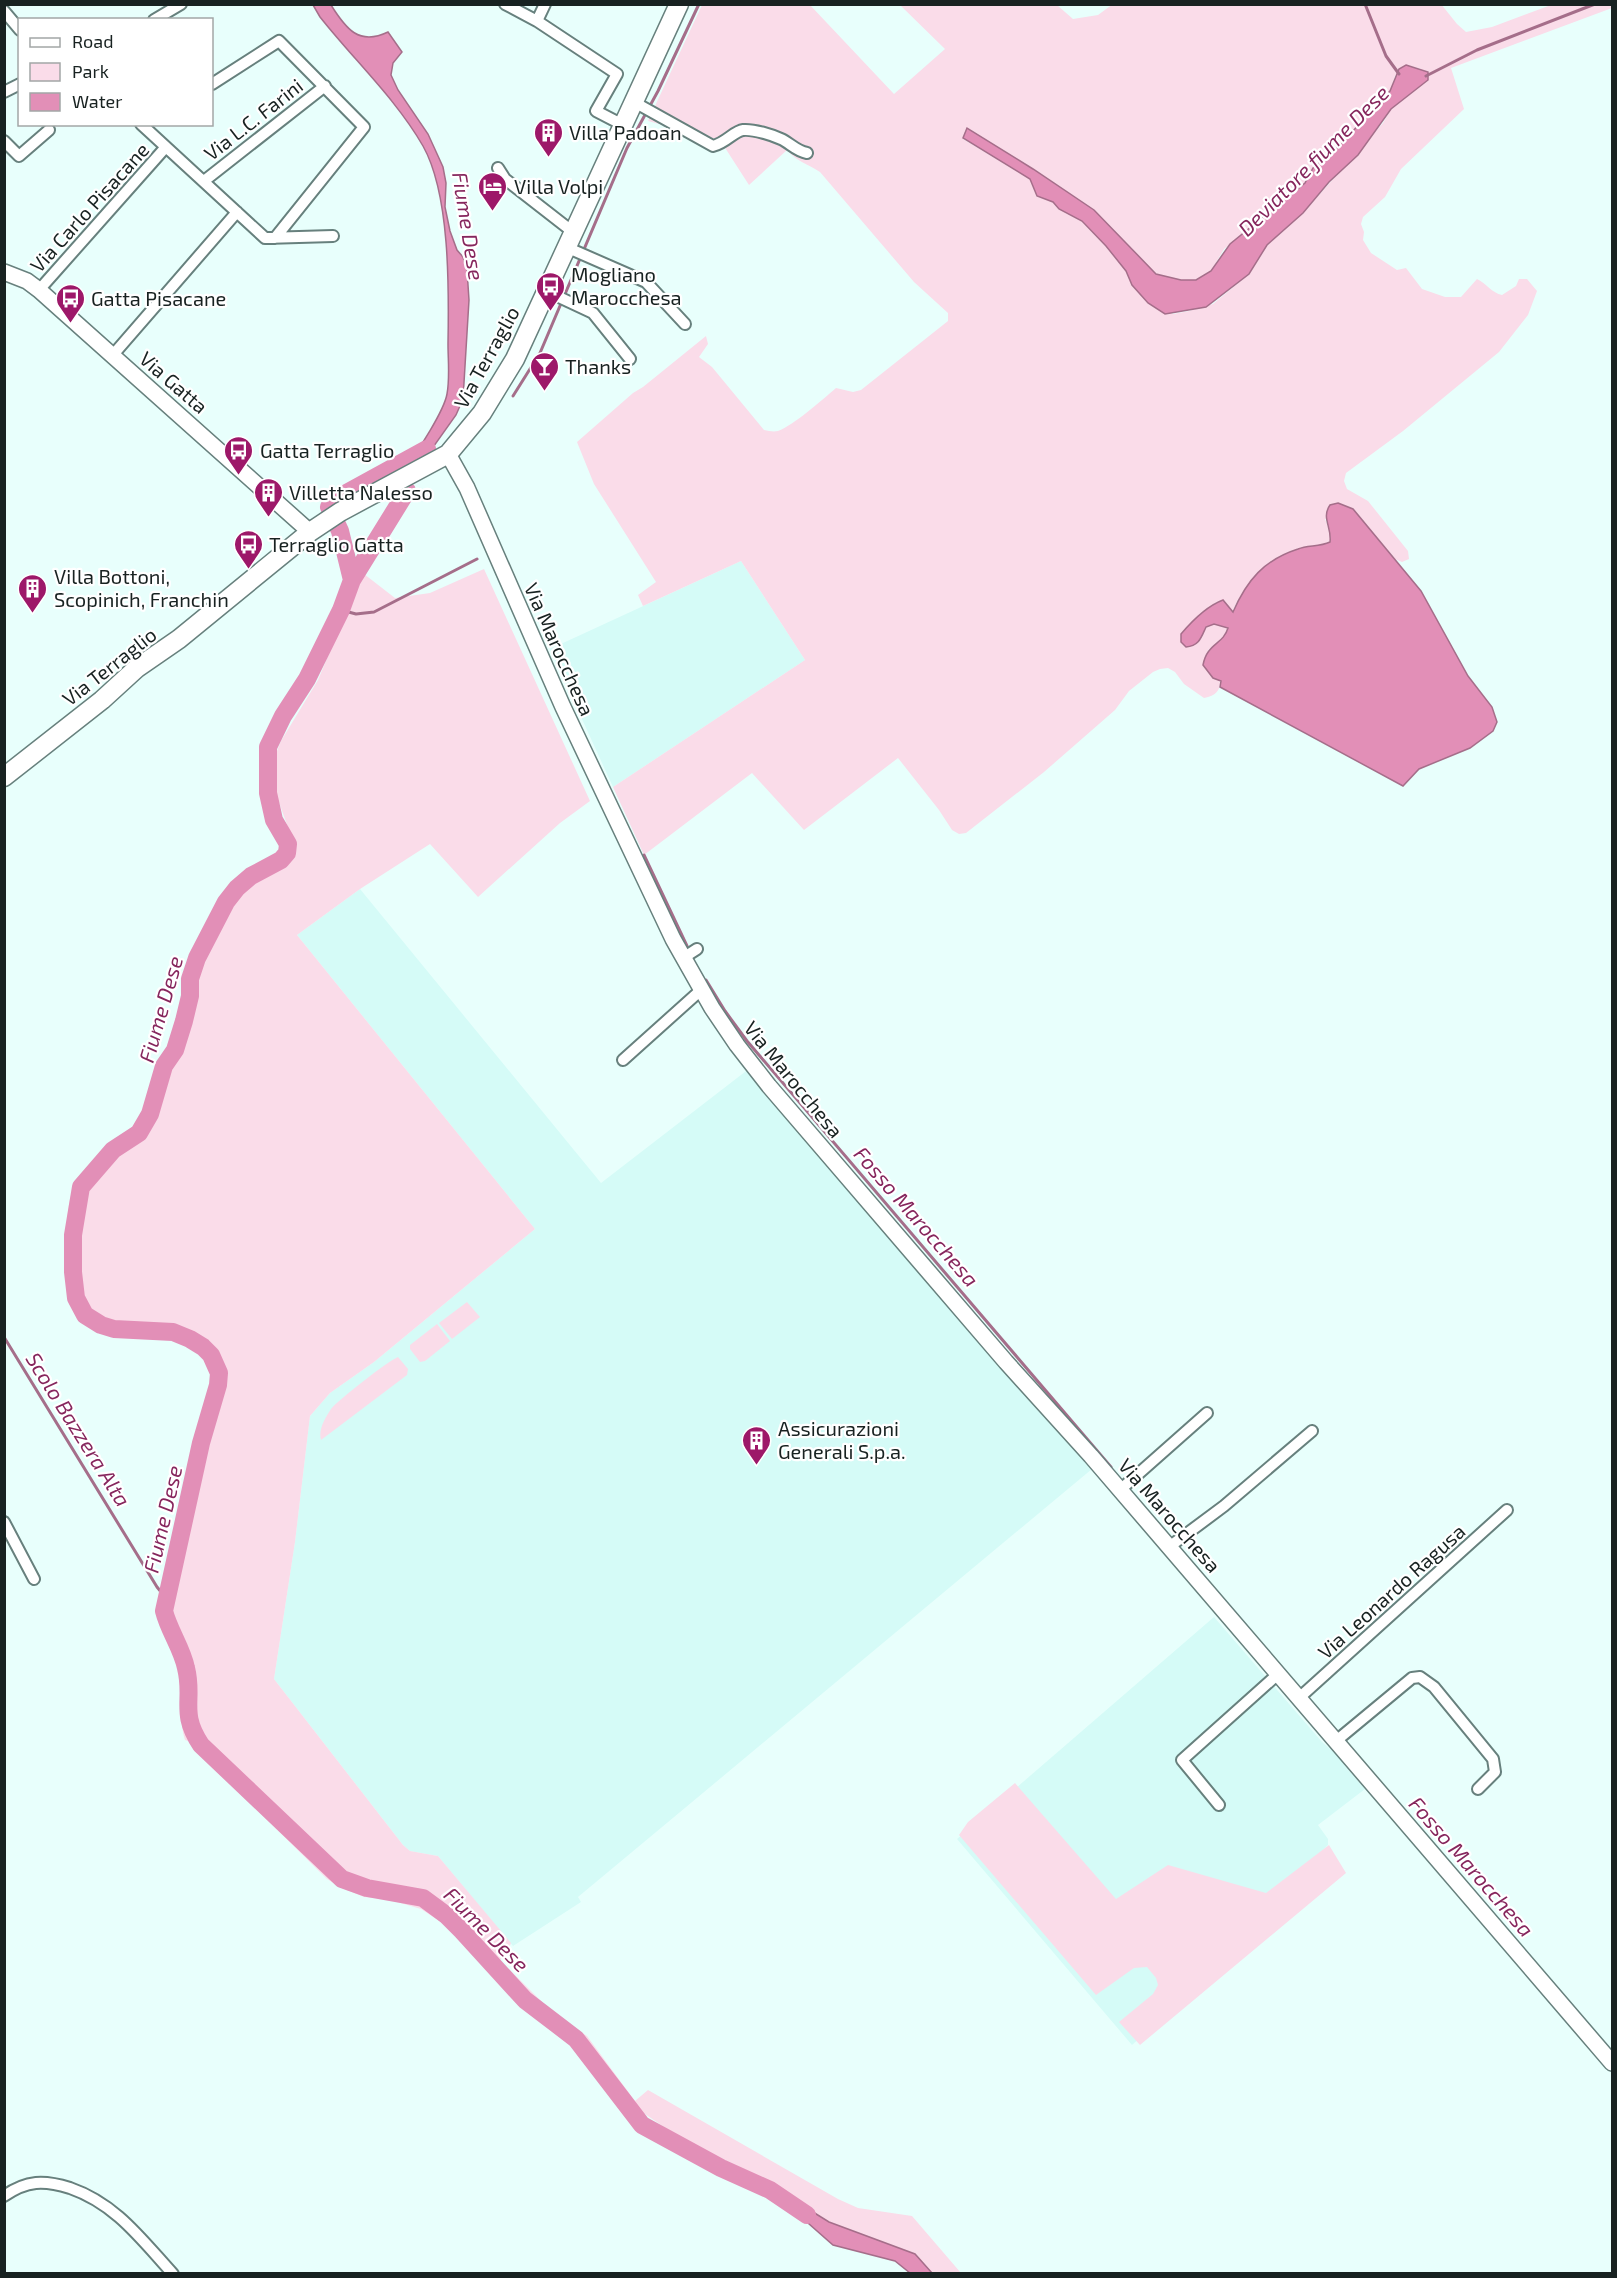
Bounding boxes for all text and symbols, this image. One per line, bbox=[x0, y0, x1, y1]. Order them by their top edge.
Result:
legend bbox=[18, 18, 213, 126]
text: Road bbox=[72, 30, 113, 52]
text: Park bbox=[72, 60, 109, 82]
street label: Via L.C. Farini bbox=[199, 73, 307, 165]
water label: Deviatore fiume Dese bbox=[1232, 79, 1394, 241]
text: Water bbox=[72, 90, 122, 112]
building icon: Villa Padoan bbox=[532, 116, 564, 158]
place label: Villa Padoan bbox=[569, 120, 682, 144]
street label: Via Carlo Pisacane bbox=[25, 137, 153, 277]
water label: Fiume Dese bbox=[448, 170, 490, 282]
hotel icon: Villa Volpi bbox=[477, 170, 509, 212]
place label: Villa Volpi bbox=[514, 174, 603, 198]
place label: Mogliano Marocchesa bbox=[571, 262, 682, 309]
bus stop icon: Mogliano Marocchesa bbox=[534, 270, 566, 312]
bus stop icon: Gatta Pisacane bbox=[54, 282, 86, 324]
place label: Gatta Pisacane bbox=[91, 286, 226, 310]
street label: Via Terraglio bbox=[448, 302, 524, 412]
street label: Via Gatta bbox=[135, 346, 213, 418]
bar icon: Thanks bbox=[528, 350, 560, 392]
place label: Thanks bbox=[565, 354, 631, 378]
bus stop icon: Gatta Terraglio bbox=[223, 434, 255, 476]
place label: Gatta Terraglio bbox=[260, 438, 394, 462]
building icon: Villetta Nalesso bbox=[252, 476, 284, 518]
place label: Villetta Nalesso bbox=[289, 480, 433, 504]
bus stop icon: Terraglio Gatta bbox=[232, 528, 264, 570]
place label: Terraglio Gatta bbox=[269, 532, 404, 556]
place label: Villa Bottoni, Scopinich, Franchin bbox=[54, 564, 229, 611]
building icon: Villa Bottoni, Scopinich, Franchin bbox=[17, 572, 49, 614]
street label: Via Marocchesa bbox=[520, 579, 600, 719]
street label: Via Terraglio bbox=[57, 622, 161, 710]
water label: Fiume Dese bbox=[133, 953, 187, 1065]
street label: Via Marocchesa bbox=[740, 1016, 848, 1142]
water label: Fosso Marocchesa bbox=[849, 1141, 985, 1291]
water label: Scolo Bazzera Alta bbox=[21, 1347, 137, 1511]
place label: Assicurazioni Generali S.p.a. bbox=[778, 1416, 906, 1463]
building icon: Assicurazioni Generali S.p.a. bbox=[741, 1424, 773, 1466]
street label: Via Marocchesa bbox=[1114, 1453, 1226, 1577]
water label: Fiume Dese bbox=[137, 1463, 187, 1575]
street label: Via Leonardo Ragusa bbox=[1312, 1519, 1470, 1663]
water label: Fosso Marocchesa bbox=[1404, 1791, 1540, 1941]
water label: Fiume Dese bbox=[439, 1881, 535, 1977]

